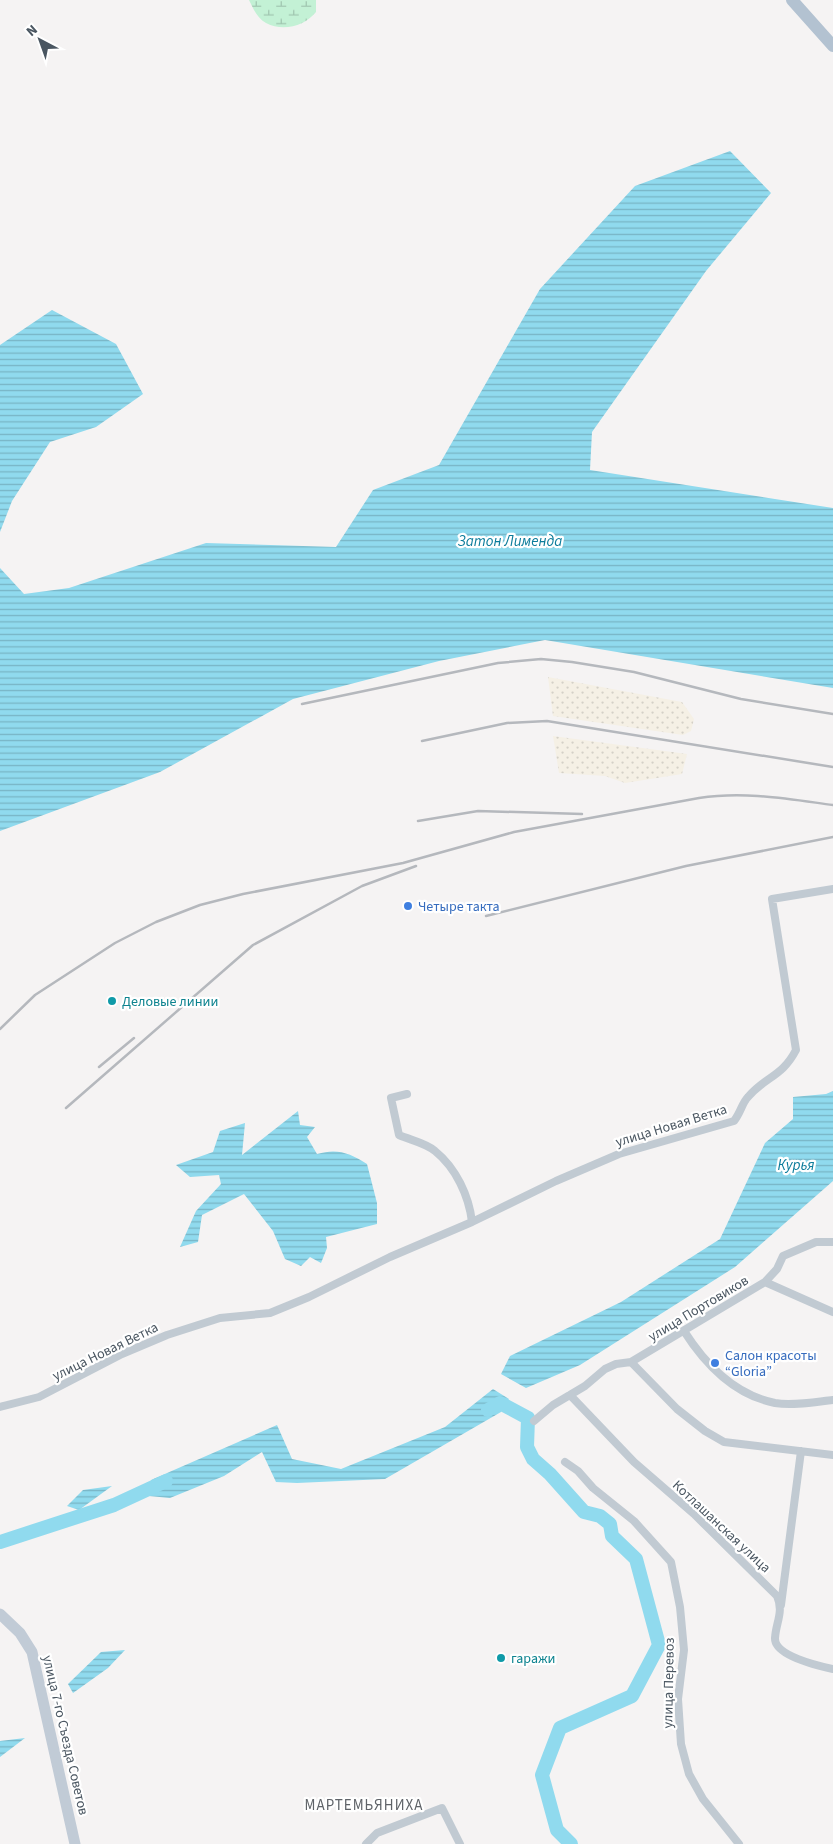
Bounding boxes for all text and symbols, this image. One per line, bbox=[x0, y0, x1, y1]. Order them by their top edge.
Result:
north arrow bbox=[15, 15, 65, 65]
text: N bbox=[22, 20, 42, 42]
water label: Затон Лименда bbox=[458, 531, 562, 552]
place label: Четыре такта bbox=[418, 897, 500, 917]
marker: Четыре такта bbox=[402, 900, 414, 912]
place label: Деловые линии bbox=[122, 992, 218, 1012]
marker: Деловые линии bbox=[106, 995, 118, 1007]
street label: улица Новая Ветка bbox=[613, 1099, 730, 1152]
water label: Курья bbox=[778, 1155, 814, 1176]
street label: улица Портовиков bbox=[645, 1271, 752, 1347]
street label: улица Новая Ветка bbox=[49, 1318, 162, 1386]
place label: Салон красоты “Gloria” bbox=[725, 1346, 817, 1382]
marker: Салон красоты “Gloria” bbox=[709, 1357, 721, 1369]
street label: Котлашанская улица bbox=[668, 1476, 775, 1578]
street label: улица Перевоз bbox=[658, 1637, 680, 1729]
place label: гаражи bbox=[511, 1649, 556, 1669]
marker: гаражи bbox=[495, 1652, 507, 1664]
street label: улица 7-го Съезда Советов bbox=[37, 1653, 93, 1817]
district label: МАРТЕМЬЯНИХА bbox=[305, 1795, 423, 1816]

